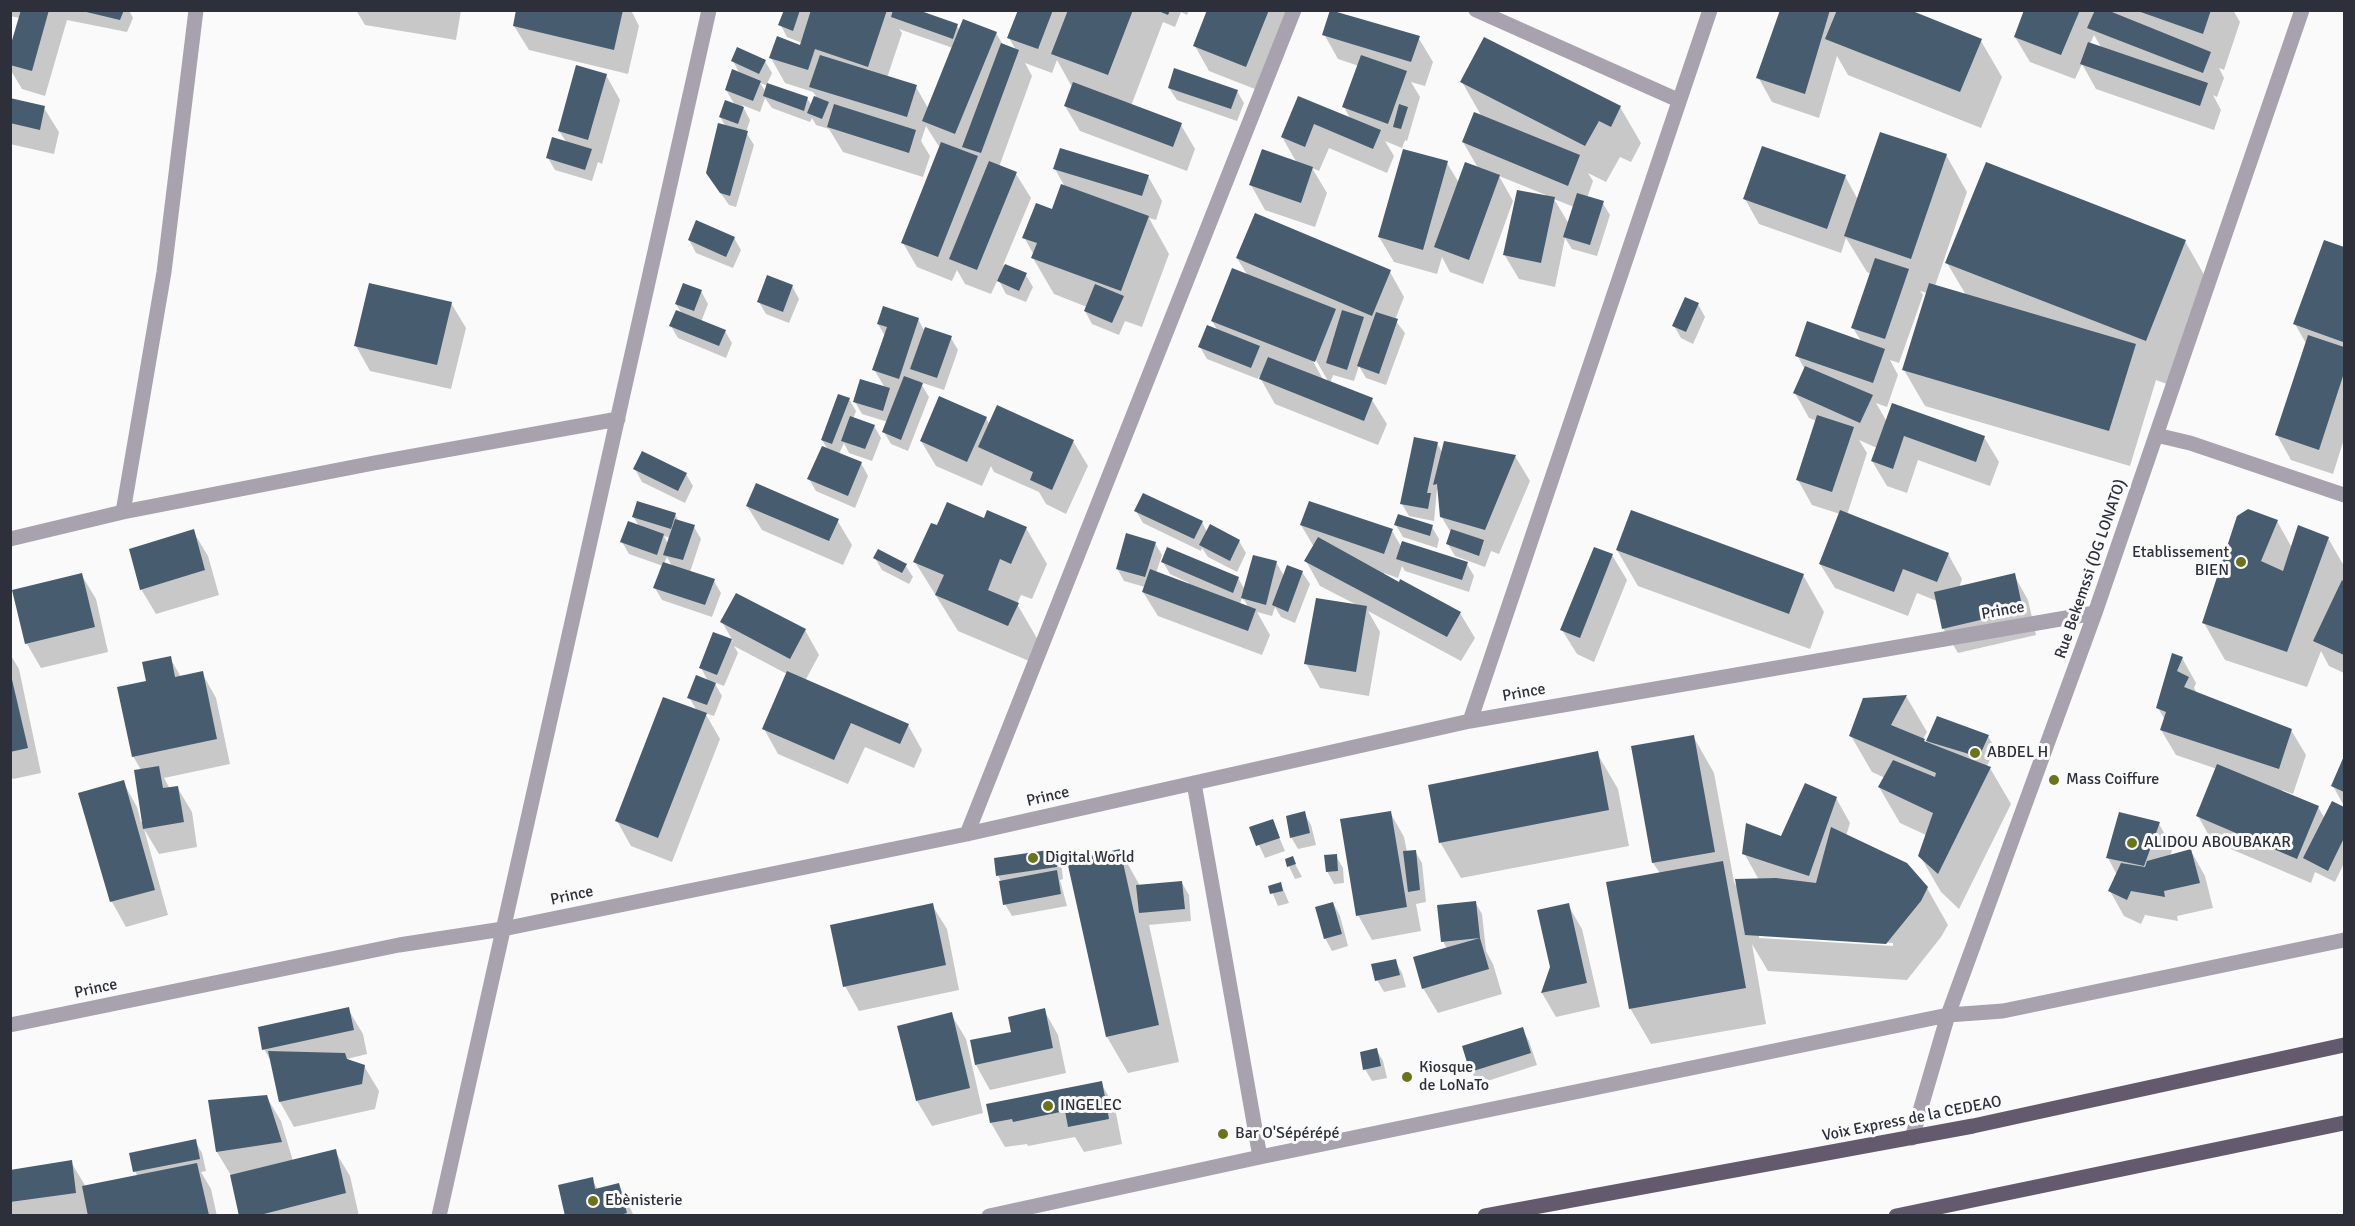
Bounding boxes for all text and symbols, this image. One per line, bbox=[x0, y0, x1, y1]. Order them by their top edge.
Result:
street label: Rue Bekemssi (DG LONATO) bbox=[2051, 477, 2131, 661]
place label: Etablissement BIEN bbox=[2132, 543, 2229, 581]
marker: Etablissement BIEN bbox=[2234, 555, 2248, 569]
street label: Prince bbox=[1980, 598, 2026, 624]
street label: Prince bbox=[1501, 680, 1547, 706]
place label: ABDEL H bbox=[1987, 743, 2048, 763]
marker: ABDEL H bbox=[1968, 746, 1982, 760]
place label: Mass Coiffure bbox=[2066, 770, 2159, 790]
marker: Mass Coiffure bbox=[2047, 773, 2061, 787]
street label: Prince bbox=[1025, 783, 1071, 811]
place label: ALIDOU ABOUBAKAR bbox=[2144, 833, 2291, 853]
marker: ALIDOU ABOUBAKAR bbox=[2125, 836, 2139, 850]
place label: Digital World bbox=[1045, 848, 1135, 868]
marker: Digital World bbox=[1026, 851, 1040, 865]
street label: Prince bbox=[549, 882, 595, 910]
street label: Prince bbox=[73, 975, 119, 1003]
place label: Kiosque de LoNaTo bbox=[1419, 1058, 1489, 1096]
marker: Kiosque de LoNaTo bbox=[1400, 1070, 1414, 1084]
street label: Voix Express de la CEDEAO bbox=[1821, 1092, 2003, 1146]
place label: INGELEC bbox=[1060, 1096, 1122, 1116]
marker: INGELEC bbox=[1041, 1099, 1055, 1113]
place label: Bar O'Sépérépé bbox=[1235, 1124, 1339, 1144]
marker: Bar O'Sépérépé bbox=[1216, 1127, 1230, 1141]
place label: Ebènisterie bbox=[605, 1191, 683, 1211]
marker: Ebènisterie bbox=[586, 1194, 600, 1208]

